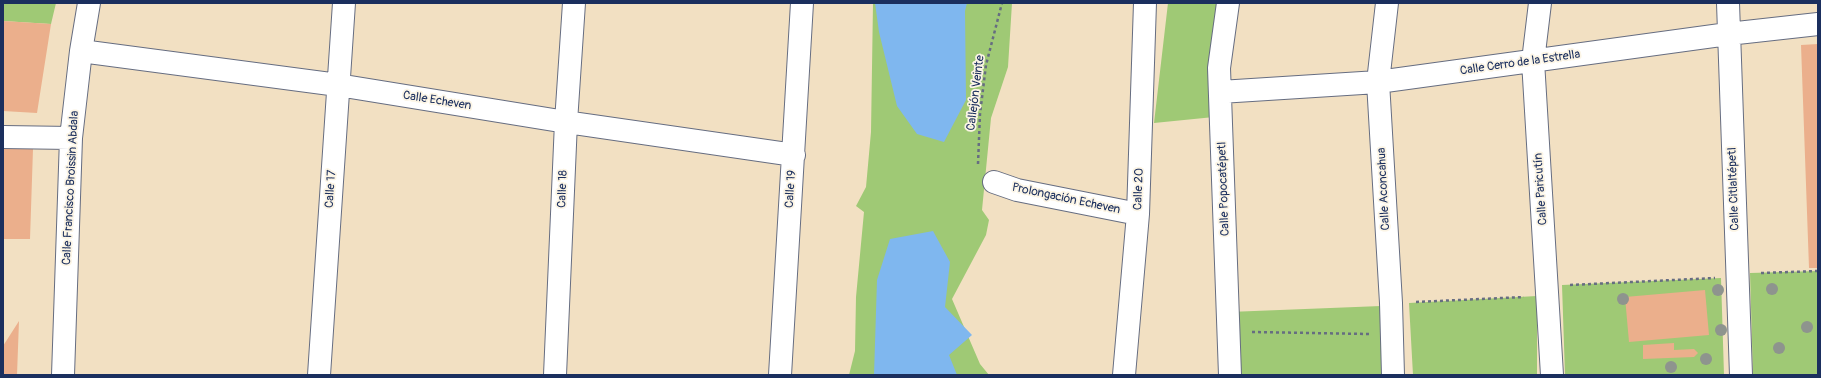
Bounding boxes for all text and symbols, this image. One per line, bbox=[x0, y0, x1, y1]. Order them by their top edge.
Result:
street label: Calle Cerro de la Estrella bbox=[1459, 47, 1581, 79]
street label: Callejón Veinte bbox=[964, 54, 988, 132]
street label: Calle Echeven bbox=[402, 88, 472, 114]
street label: Calle Francisco Broissin Abdala bbox=[60, 110, 82, 266]
street label: Calle Popocatépetl bbox=[1215, 142, 1233, 236]
street label: Calle Aconcahua bbox=[1375, 147, 1393, 231]
street label: Calle Citlaltépetl bbox=[1725, 147, 1743, 231]
street label: Calle Paricutín bbox=[1531, 152, 1551, 226]
street label: Calle 20 bbox=[1131, 168, 1147, 210]
street label: Calle 17 bbox=[322, 169, 340, 209]
street label: Calle 18 bbox=[555, 170, 571, 208]
street label: Calle 19 bbox=[782, 170, 800, 208]
street label: Prolongación Echeven bbox=[1011, 180, 1121, 218]

